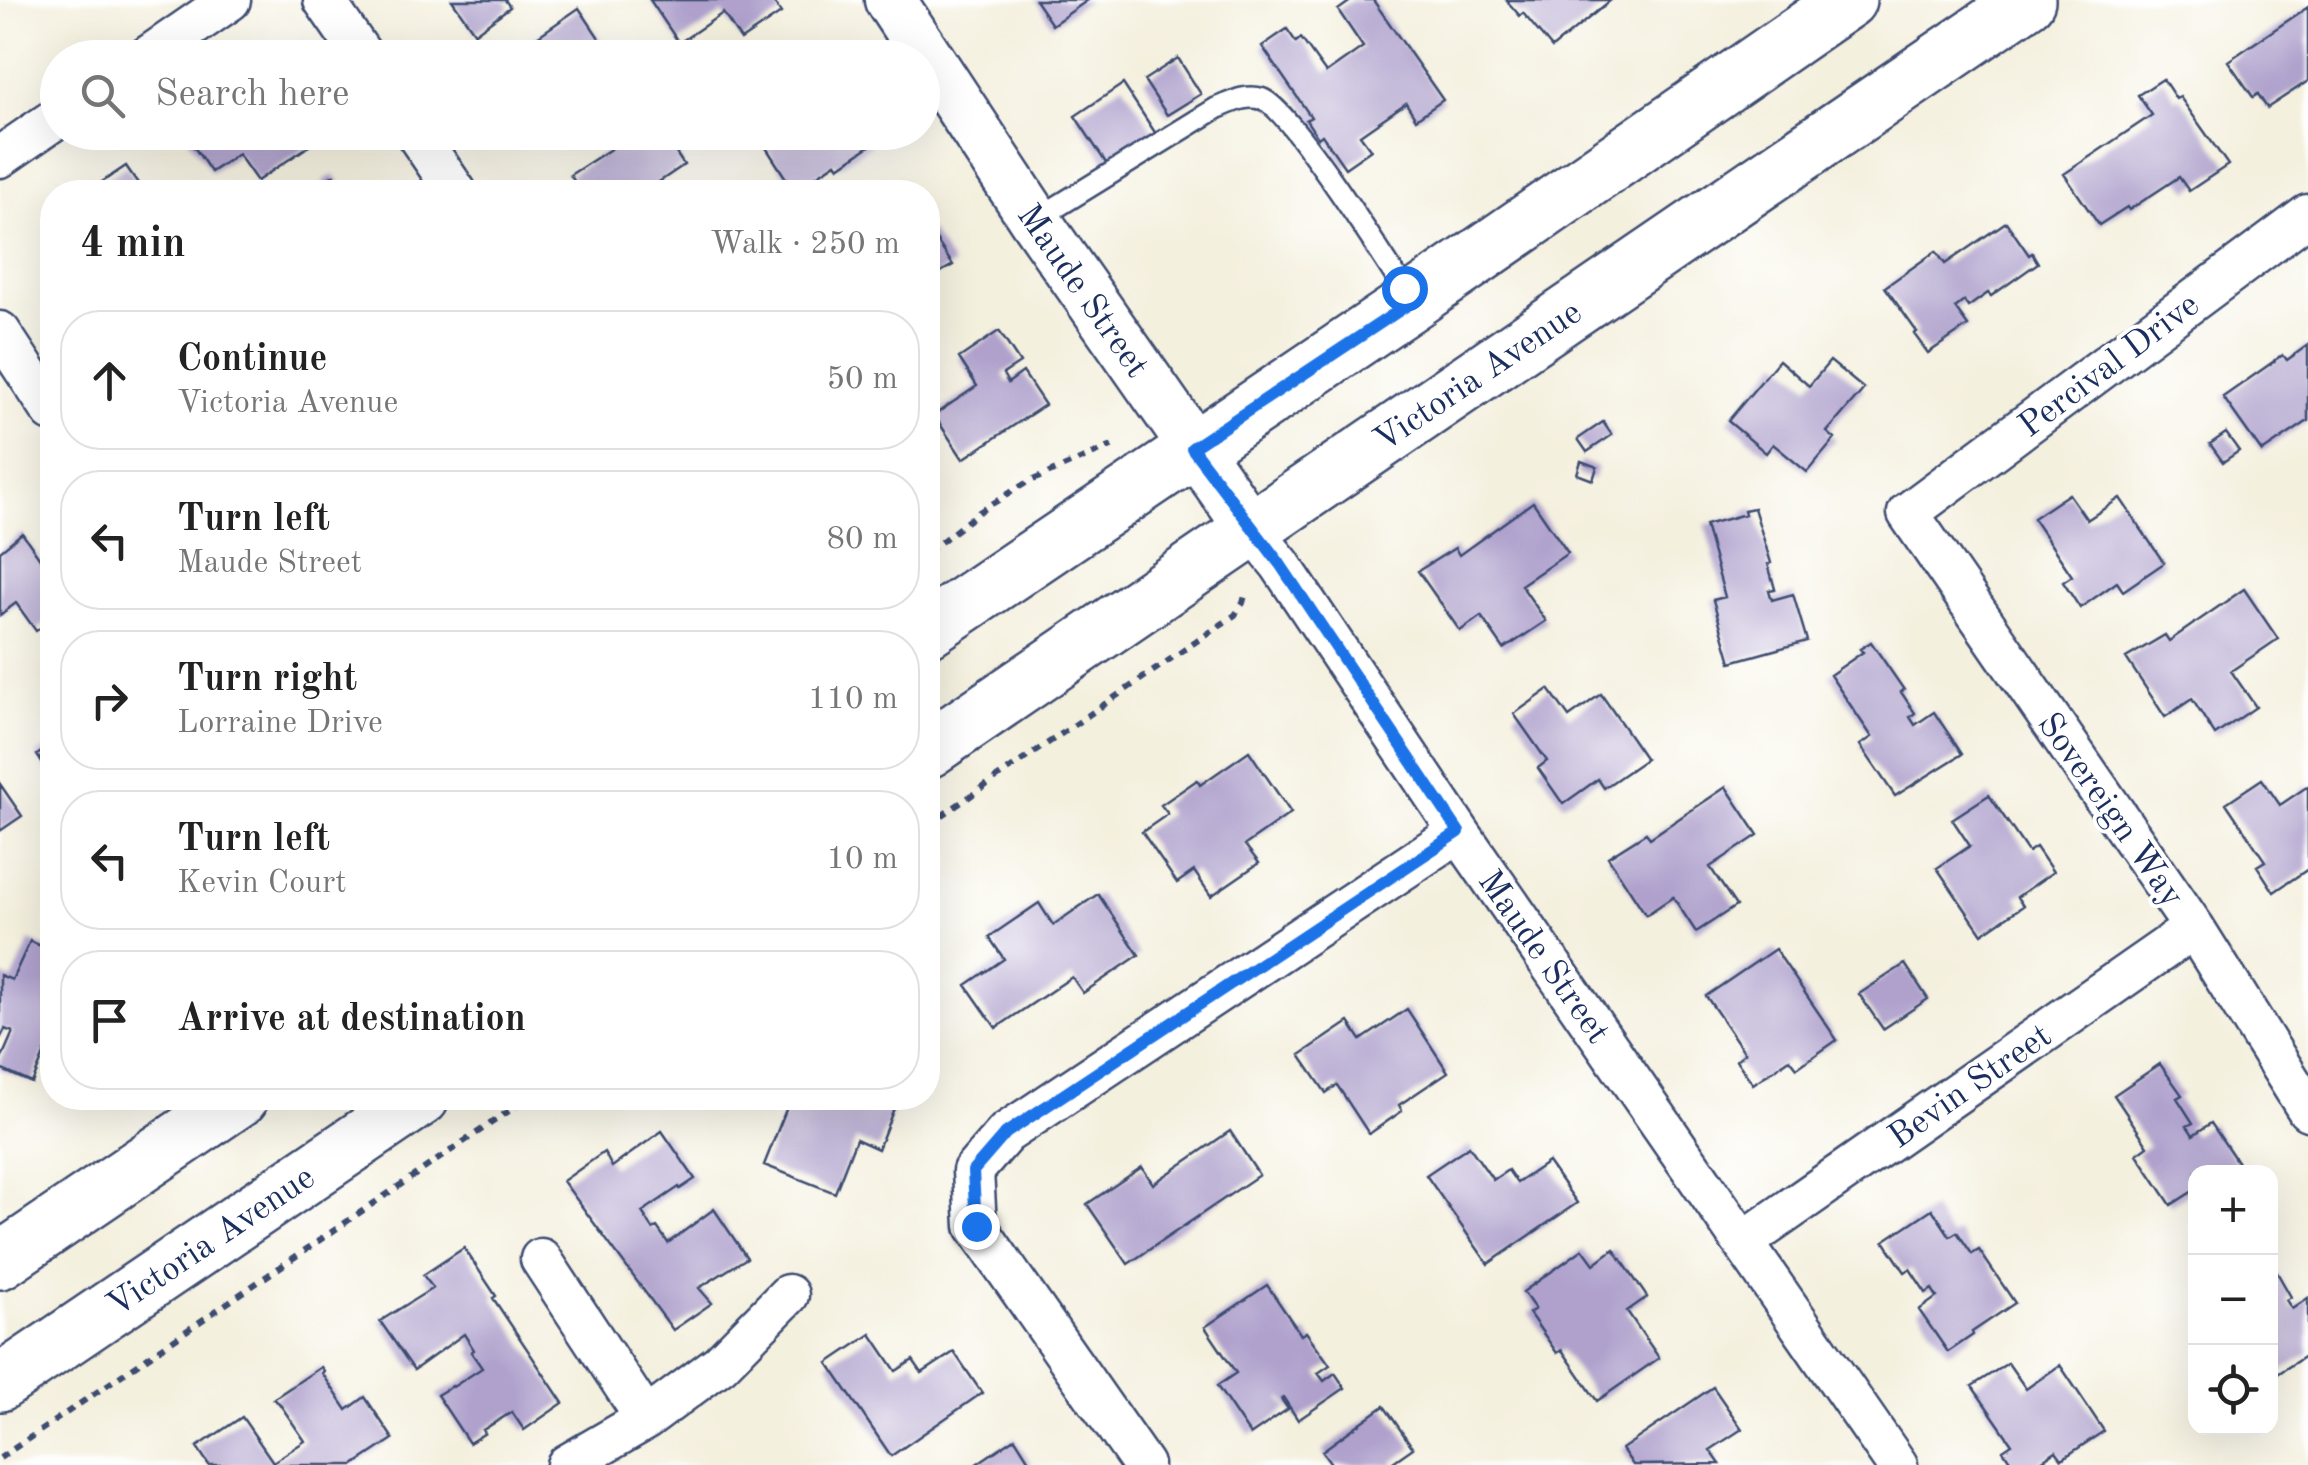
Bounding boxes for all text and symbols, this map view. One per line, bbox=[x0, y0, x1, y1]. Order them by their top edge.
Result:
search box bbox=[40, 40, 940, 150]
icon: search bbox=[75, 68, 130, 123]
text: Search here bbox=[155, 76, 350, 114]
street label: Maude Street bbox=[1010, 199, 1154, 384]
text: 4 min bbox=[80, 224, 186, 266]
text: Walk · 250 m bbox=[710, 229, 900, 261]
route start bbox=[1382, 266, 1428, 312]
street label: Percival Drive bbox=[2013, 287, 2206, 445]
street label: Victoria Avenue bbox=[1368, 295, 1588, 459]
text: Continue bbox=[177, 341, 327, 379]
icon: ahead bbox=[82, 353, 137, 408]
text: 50 m bbox=[827, 364, 898, 396]
text: Victoria Avenue bbox=[177, 388, 398, 420]
text: Turn left bbox=[177, 501, 330, 539]
icon: left bbox=[82, 513, 137, 568]
text: 80 m bbox=[827, 524, 898, 556]
text: Maude Street bbox=[177, 548, 362, 580]
text: Turn right bbox=[177, 661, 357, 699]
icon: right bbox=[82, 673, 137, 728]
text: 110 m bbox=[808, 684, 898, 716]
street label: Sovereign Way bbox=[2030, 707, 2190, 914]
text: Lorraine Drive bbox=[177, 708, 383, 740]
text: Turn left bbox=[177, 821, 330, 859]
icon: left bbox=[82, 833, 137, 888]
text: 10 m bbox=[827, 844, 898, 876]
street label: Maude Street bbox=[1471, 865, 1615, 1050]
text: Kevin Court bbox=[177, 868, 346, 900]
icon: arrive bbox=[82, 993, 137, 1048]
text: Arrive at destination bbox=[177, 1001, 526, 1039]
street label: Bevin Street bbox=[1883, 1018, 2058, 1156]
street label: Victoria Avenue bbox=[101, 1160, 321, 1324]
map controls bbox=[2188, 1165, 2278, 1435]
button: + bbox=[2188, 1165, 2278, 1255]
route end bbox=[954, 1204, 1000, 1250]
button: − bbox=[2188, 1255, 2278, 1345]
button: locate bbox=[2188, 1345, 2278, 1435]

